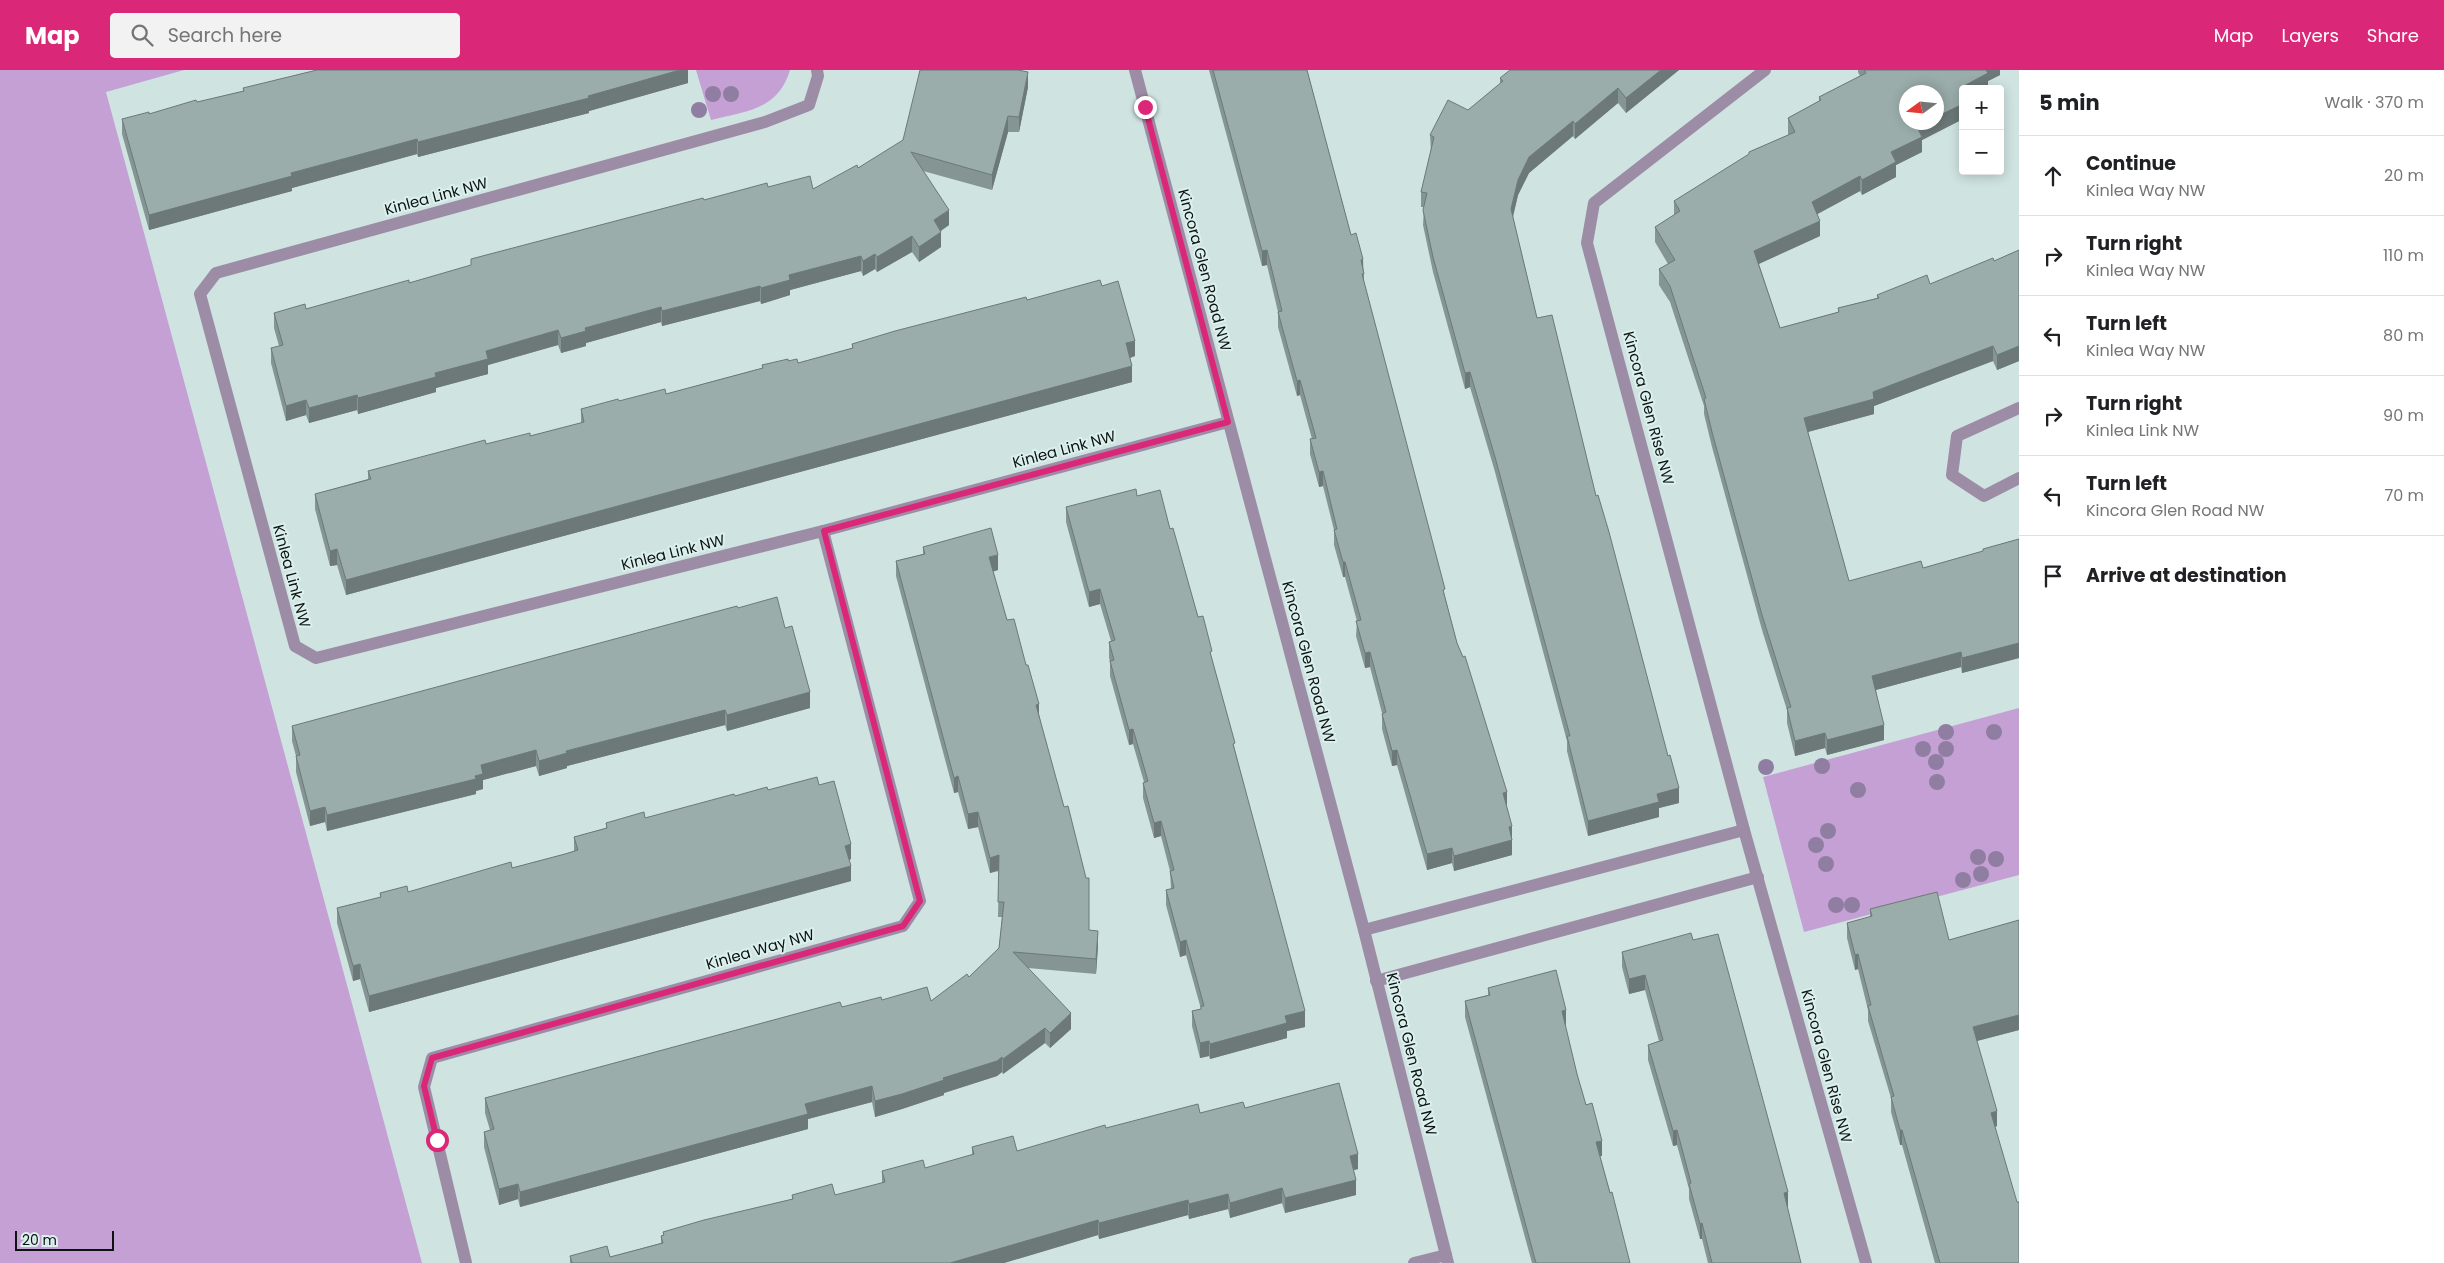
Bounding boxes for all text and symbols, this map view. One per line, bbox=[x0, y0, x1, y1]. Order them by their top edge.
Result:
search box bbox=[110, 13, 460, 58]
text: Map bbox=[25, 19, 80, 52]
icon: search bbox=[128, 21, 156, 49]
text: Search here bbox=[168, 22, 282, 49]
text: Map bbox=[2214, 23, 2254, 48]
text: Layers bbox=[2282, 23, 2339, 48]
text: Share bbox=[2367, 23, 2419, 48]
north arrow bbox=[1899, 85, 1944, 130]
map controls bbox=[1959, 85, 2004, 175]
button: + bbox=[1959, 85, 2004, 130]
text: 5 min bbox=[2039, 88, 2100, 117]
text: Walk · 370 m bbox=[2324, 91, 2424, 114]
route end bbox=[1134, 96, 1157, 119]
button: − bbox=[1959, 130, 2004, 175]
text: Continue bbox=[2086, 150, 2176, 177]
icon: ahead bbox=[2039, 162, 2067, 190]
text: 20 m bbox=[2384, 164, 2424, 187]
street label: Kinlea Link NW bbox=[382, 172, 490, 220]
text: Kinlea Way NW bbox=[2086, 179, 2205, 202]
street label: Kincora Glen Road NW bbox=[1173, 187, 1237, 354]
text: Turn right bbox=[2086, 230, 2182, 257]
icon: right bbox=[2039, 242, 2067, 270]
text: 110 m bbox=[2383, 244, 2424, 267]
text: Kinlea Way NW bbox=[2086, 259, 2205, 282]
text: Turn left bbox=[2086, 310, 2167, 337]
icon: left bbox=[2039, 322, 2067, 350]
text: 80 m bbox=[2383, 324, 2424, 347]
street label: Kincora Glen Rise NW bbox=[1618, 329, 1680, 487]
text: Kinlea Way NW bbox=[2086, 339, 2205, 362]
text: Turn right bbox=[2086, 390, 2182, 417]
icon: right bbox=[2039, 402, 2067, 430]
text: 90 m bbox=[2383, 404, 2424, 427]
text: Kinlea Link NW bbox=[2086, 419, 2199, 442]
street label: Kinlea Link NW bbox=[1010, 425, 1118, 473]
text: Turn left bbox=[2086, 470, 2167, 497]
icon: left bbox=[2039, 482, 2067, 510]
text: 70 m bbox=[2384, 484, 2424, 507]
text: Kincora Glen Road NW bbox=[2086, 499, 2264, 522]
street label: Kinlea Link NW bbox=[268, 522, 316, 630]
street label: Kinlea Link NW bbox=[619, 529, 727, 575]
icon: arrive bbox=[2039, 562, 2067, 590]
text: Arrive at destination bbox=[2086, 562, 2287, 589]
street label: Kincora Glen Road NW bbox=[1277, 579, 1341, 746]
street label: Kinlea Way NW bbox=[703, 923, 817, 975]
street label: Kincora Glen Road NW bbox=[1382, 970, 1442, 1138]
street label: Kincora Glen Rise NW bbox=[1796, 987, 1858, 1145]
route start bbox=[426, 1129, 449, 1152]
scale bar bbox=[15, 1228, 114, 1251]
text: 20 m bbox=[22, 1230, 57, 1250]

